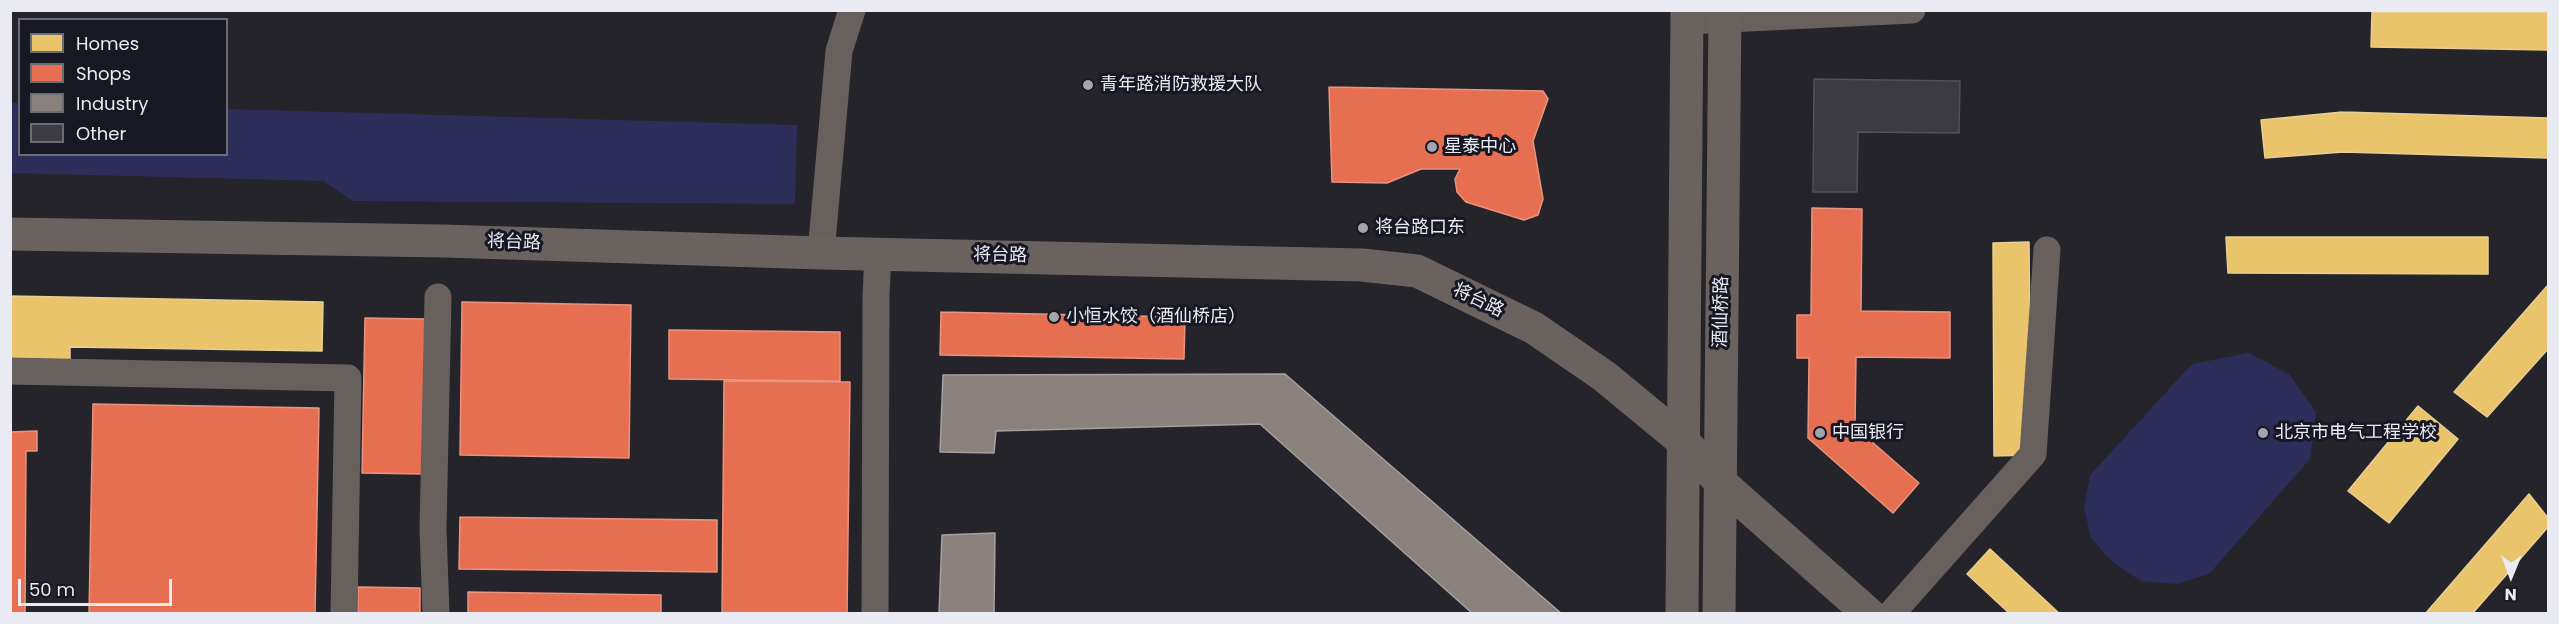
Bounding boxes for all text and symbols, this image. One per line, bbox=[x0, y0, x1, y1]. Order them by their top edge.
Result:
legend bbox=[18, 18, 228, 156]
text: Homes bbox=[76, 31, 139, 56]
text: Shops bbox=[76, 61, 131, 86]
place label: 青年路消防救援大队 bbox=[1100, 74, 1262, 96]
marker: 青年路消防救援大队 bbox=[1081, 78, 1095, 92]
text: Industry bbox=[76, 91, 148, 116]
text: Other bbox=[76, 121, 126, 146]
place label: 星泰中心 bbox=[1444, 136, 1516, 158]
marker: 星泰中心 bbox=[1425, 140, 1439, 154]
place label: 将台路口东 bbox=[1375, 217, 1465, 239]
marker: 将台路口东 bbox=[1356, 221, 1370, 235]
street label: 将台路 bbox=[487, 231, 541, 255]
street label: 将台路 bbox=[973, 245, 1027, 267]
street label: 酒仙桥路 bbox=[1711, 276, 1733, 348]
street label: 将台路 bbox=[1449, 279, 1507, 323]
place label: 小恒水饺（酒仙桥店） bbox=[1066, 306, 1246, 328]
marker: 小恒水饺（酒仙桥店） bbox=[1047, 310, 1061, 324]
place label: 中国银行 bbox=[1832, 422, 1904, 444]
place label: 北京市电气工程学校 bbox=[2275, 422, 2437, 444]
marker: 中国银行 bbox=[1813, 426, 1827, 440]
marker: 北京市电气工程学校 bbox=[2256, 426, 2270, 440]
north arrow bbox=[2481, 546, 2541, 606]
scale bar bbox=[21, 567, 176, 605]
text: 50 m bbox=[29, 577, 75, 602]
text: N bbox=[2504, 583, 2517, 606]

